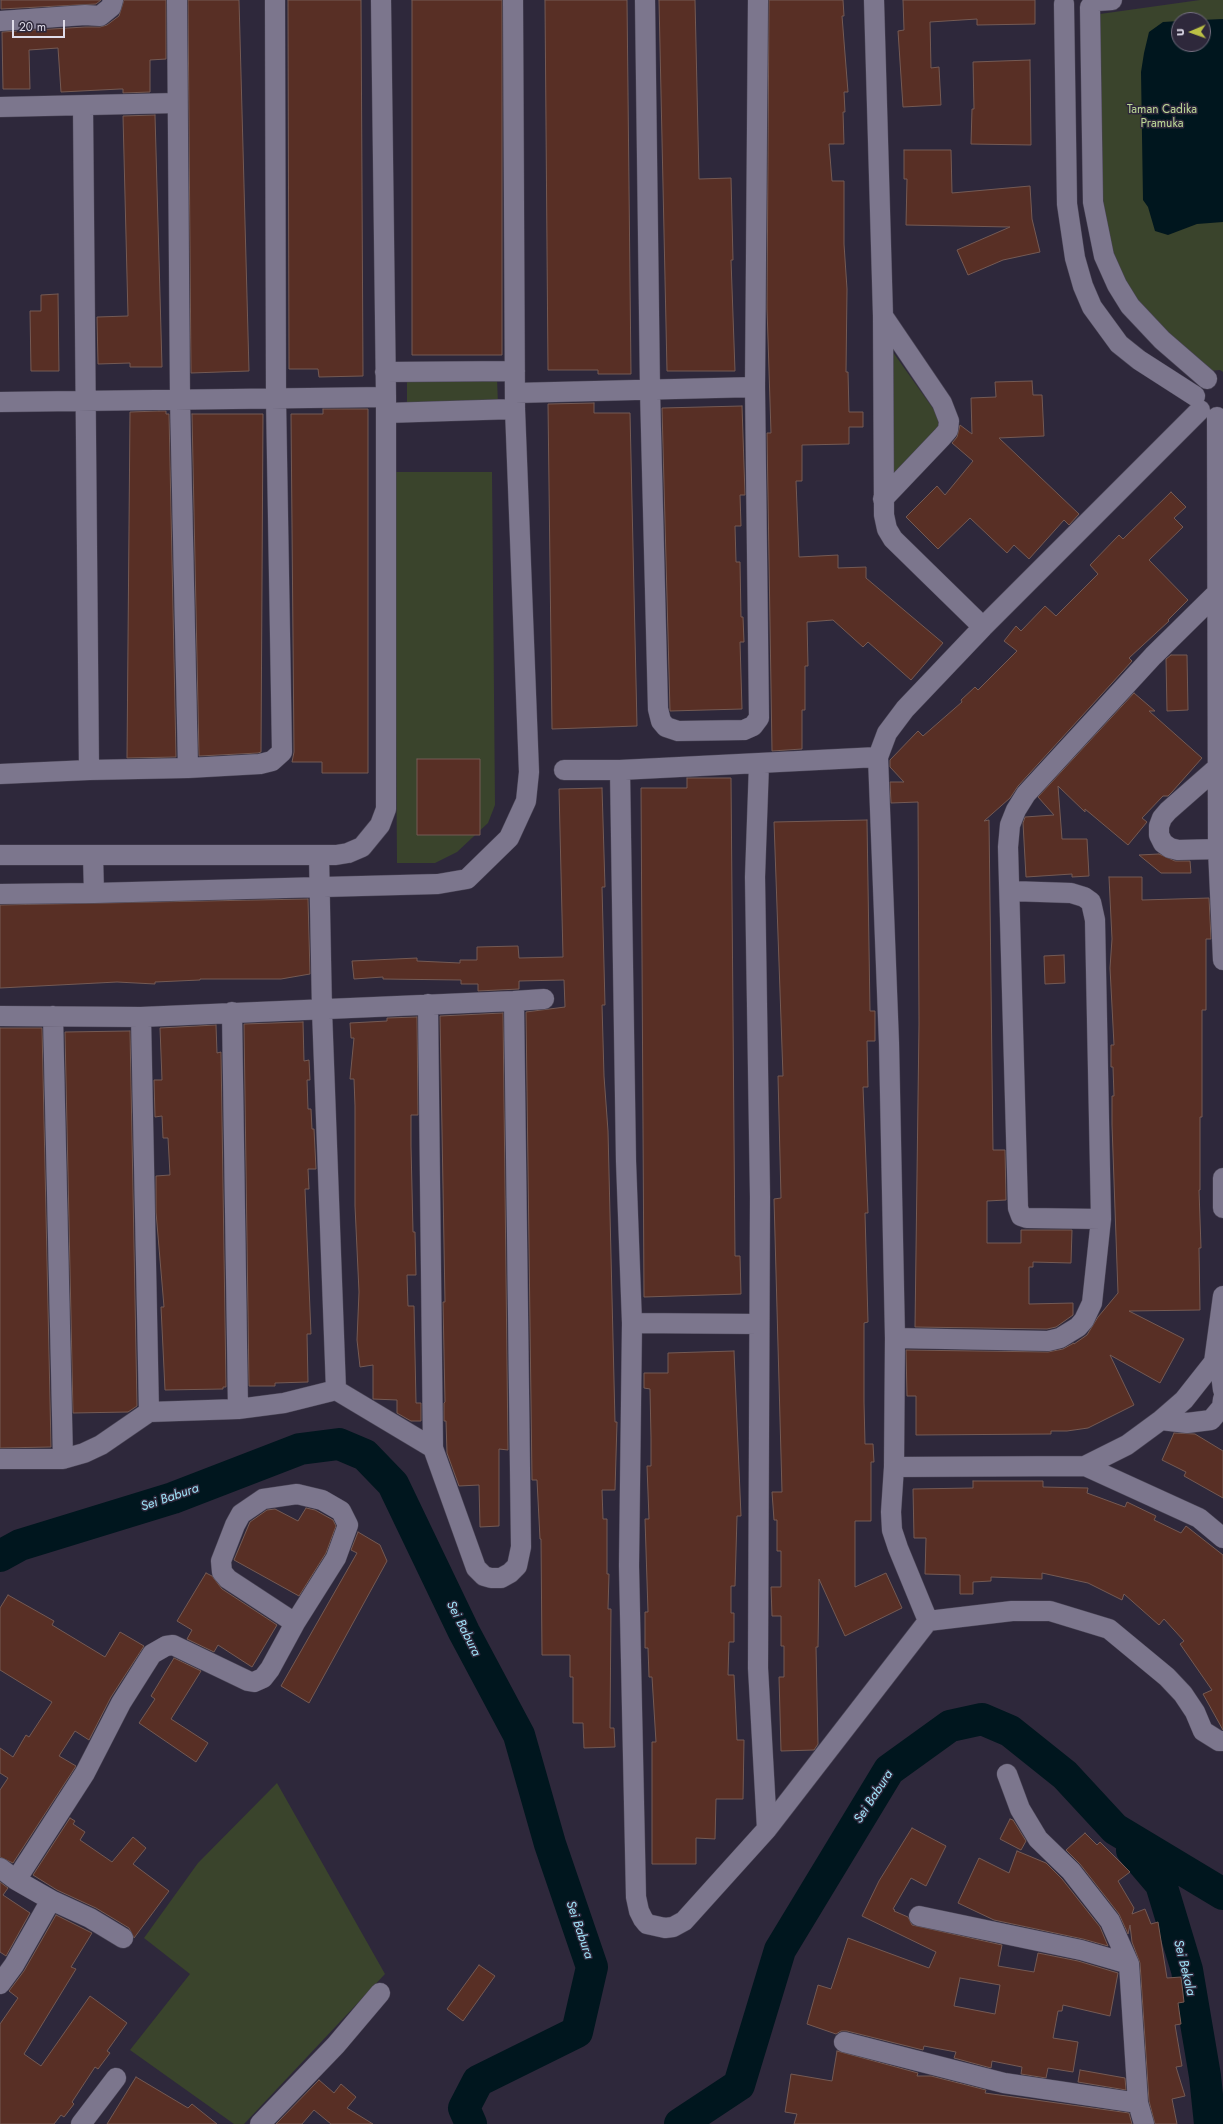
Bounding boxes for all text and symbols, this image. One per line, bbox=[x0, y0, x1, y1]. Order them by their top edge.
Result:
scale bar bbox=[14, 12, 67, 38]
north arrow bbox=[1171, 12, 1211, 52]
text: 20 m bbox=[19, 18, 46, 36]
text: U bbox=[1172, 28, 1188, 37]
park label: Taman Cadika Pramuka bbox=[1127, 103, 1197, 131]
water label: Sei Babura bbox=[139, 1481, 201, 1515]
water label: Sei Babura bbox=[442, 1599, 484, 1659]
water label: Sei Babura bbox=[851, 1768, 897, 1826]
water label: Sei Babura bbox=[562, 1899, 596, 1961]
water label: Sei Bekala bbox=[1170, 1938, 1198, 1998]

